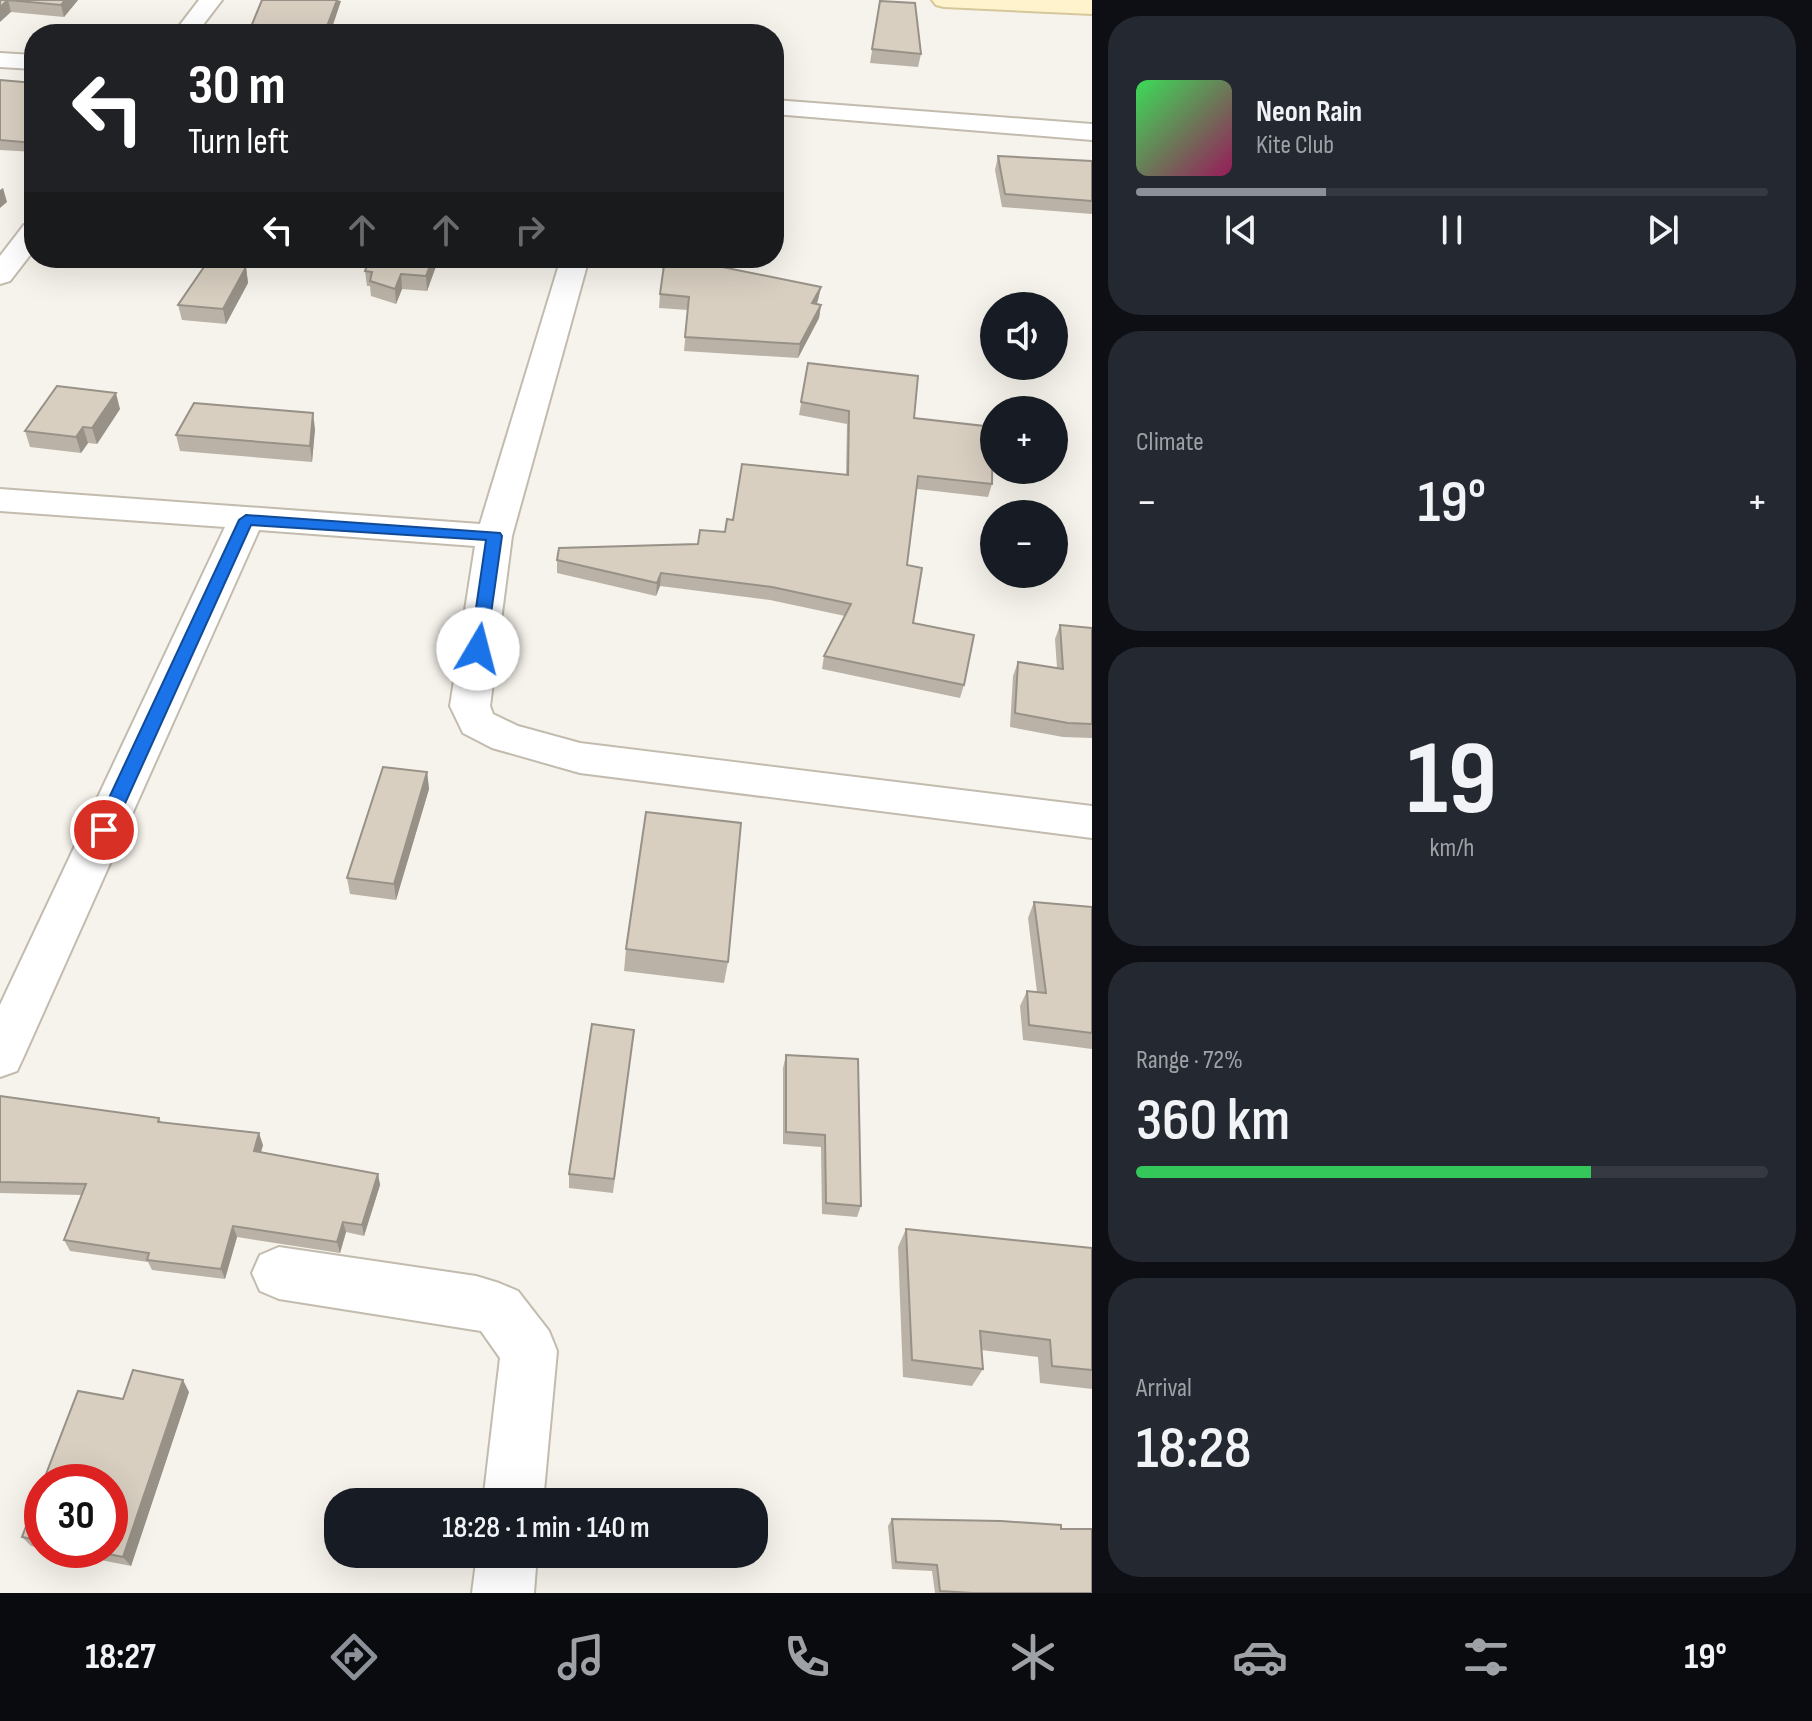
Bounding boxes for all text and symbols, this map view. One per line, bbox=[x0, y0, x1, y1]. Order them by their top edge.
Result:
text: 30 m bbox=[188, 53, 286, 120]
icon: left bbox=[56, 56, 160, 160]
text: Neon Rain bbox=[1256, 94, 1362, 130]
text: Turn left bbox=[188, 121, 289, 164]
text: Kite Club bbox=[1256, 130, 1334, 161]
icon: left bbox=[256, 208, 300, 252]
icon: ahead bbox=[340, 208, 384, 252]
icon: ahead bbox=[424, 208, 468, 252]
icon: right bbox=[508, 208, 552, 252]
icon: previous bbox=[1219, 208, 1263, 252]
icon: pause bbox=[1430, 208, 1474, 252]
icon: next bbox=[1641, 208, 1685, 252]
map controls bbox=[980, 292, 1068, 588]
button: sound bbox=[980, 292, 1068, 380]
button: + bbox=[980, 396, 1068, 484]
text: Climate bbox=[1136, 427, 1204, 458]
text: 19° bbox=[1418, 467, 1486, 539]
text: − bbox=[1136, 476, 1158, 529]
text: + bbox=[1746, 476, 1768, 529]
button: − bbox=[980, 500, 1068, 588]
position arrow bbox=[436, 607, 520, 691]
text: 19 bbox=[1407, 718, 1497, 843]
pin bbox=[70, 796, 138, 864]
icon: arrive bbox=[82, 808, 126, 852]
text: km/h bbox=[1430, 833, 1474, 864]
text: Range · 72% bbox=[1136, 1045, 1243, 1076]
text: 360 km bbox=[1136, 1085, 1290, 1157]
text: Arrival bbox=[1136, 1373, 1192, 1404]
text: 18:28 bbox=[1136, 1413, 1252, 1485]
speed limit sign: 30 bbox=[24, 1464, 128, 1568]
text: 18:28 · 1 min · 140 m bbox=[442, 1510, 650, 1546]
icon: directions bbox=[326, 1629, 382, 1685]
icon: music bbox=[553, 1629, 609, 1685]
icon: phone bbox=[779, 1629, 835, 1685]
icon: climate bbox=[1005, 1629, 1061, 1685]
icon: car bbox=[1232, 1629, 1288, 1685]
icon: filters bbox=[1458, 1629, 1514, 1685]
text: 18:27 bbox=[85, 1636, 156, 1679]
text: 19° bbox=[1684, 1636, 1727, 1679]

